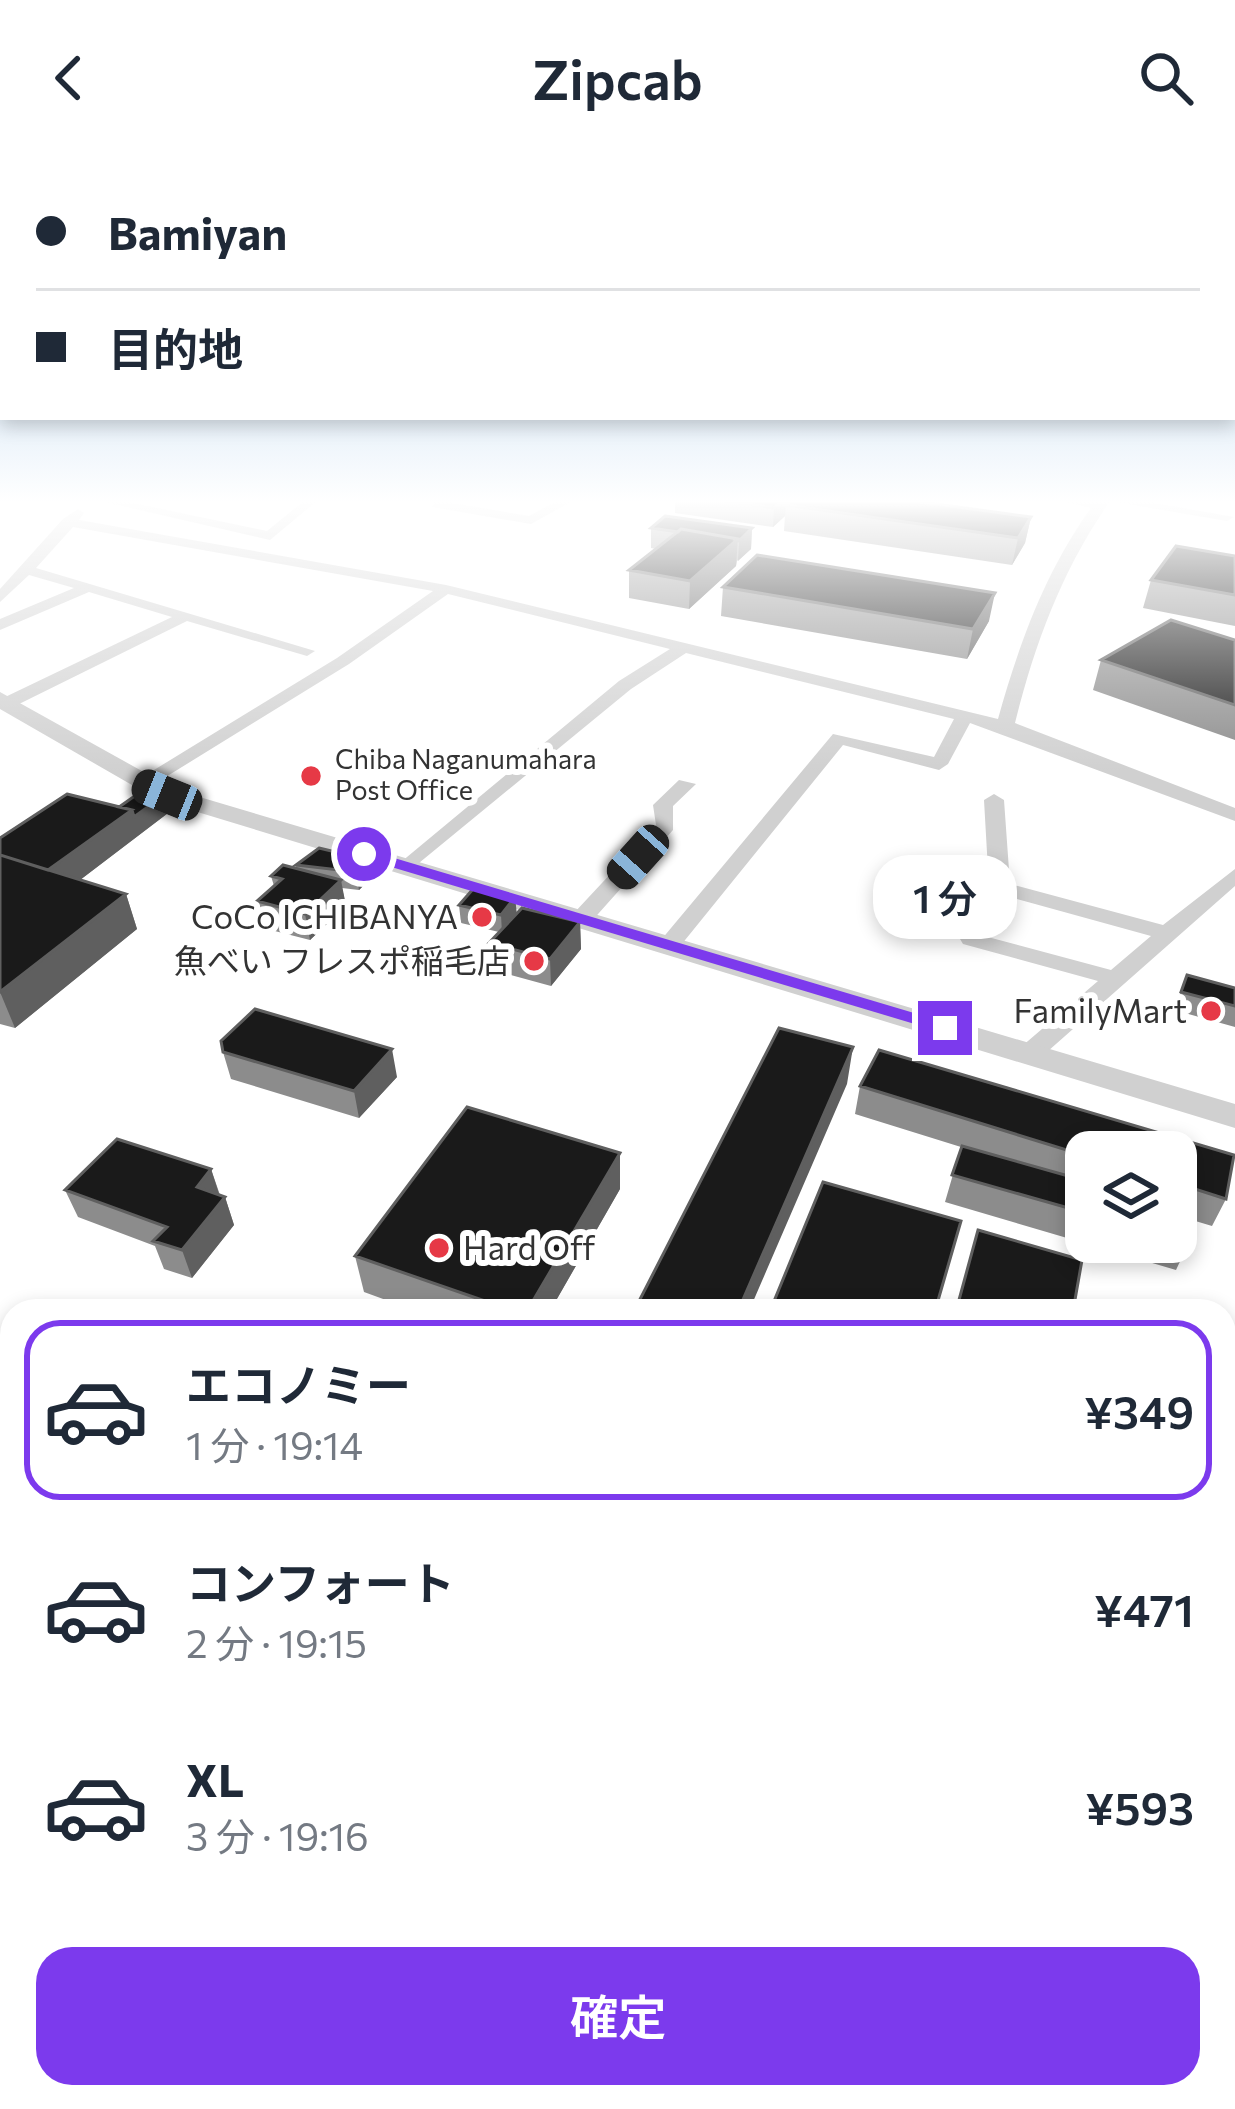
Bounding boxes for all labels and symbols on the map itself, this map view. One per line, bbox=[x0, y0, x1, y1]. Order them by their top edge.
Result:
place label: Chiba Naganumahara Post Office bbox=[335, 742, 597, 806]
marker: Chiba Naganumahara Post Office bbox=[298, 763, 324, 789]
car bbox=[127, 765, 207, 825]
car bbox=[601, 818, 675, 896]
route start bbox=[337, 827, 391, 881]
callout: 1 分 bbox=[873, 854, 1017, 938]
place label: CoCo ICHIBANYA bbox=[191, 895, 458, 936]
marker: CoCo ICHIBANYA bbox=[469, 904, 495, 930]
place label: 魚べい フレスポ稲毛店 bbox=[174, 939, 510, 980]
marker: 魚べい フレスポ稲毛店 bbox=[521, 948, 547, 974]
place label: FamilyMart bbox=[1014, 989, 1187, 1030]
marker: FamilyMart bbox=[1198, 998, 1224, 1024]
route end bbox=[918, 1001, 972, 1055]
place label: Hard Off bbox=[463, 1226, 596, 1267]
marker: Hard Off bbox=[426, 1235, 452, 1261]

